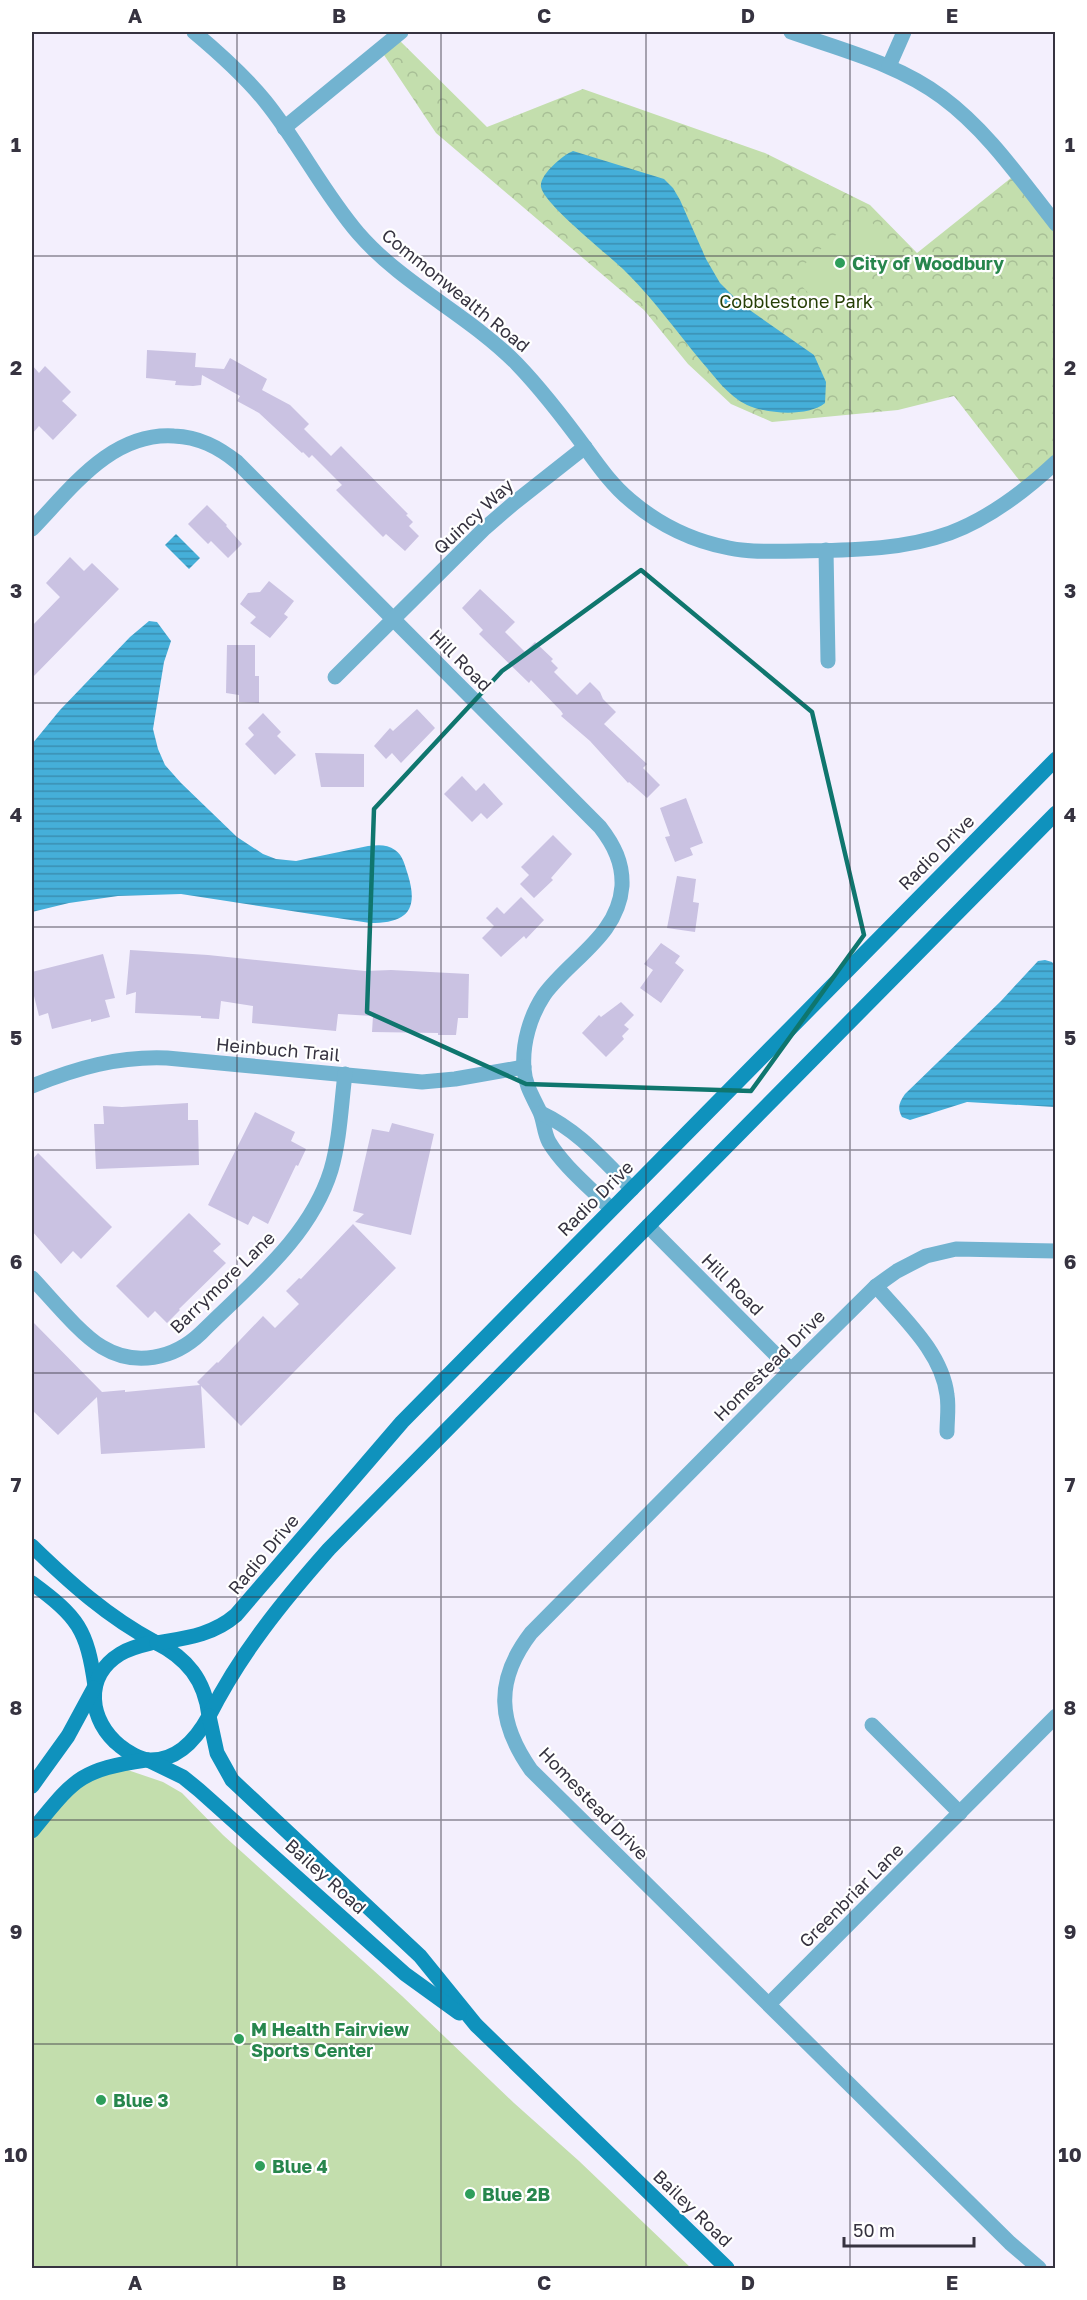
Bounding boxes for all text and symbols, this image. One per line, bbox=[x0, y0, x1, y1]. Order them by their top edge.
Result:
text: A bbox=[128, 3, 142, 27]
text: B bbox=[332, 3, 346, 27]
text: C bbox=[537, 3, 551, 27]
text: D bbox=[741, 3, 755, 27]
text: E bbox=[946, 3, 958, 27]
text: 1 bbox=[11, 132, 21, 156]
text: 1 bbox=[1065, 132, 1075, 156]
street label: Commonwealth Road bbox=[378, 224, 534, 356]
place label: City of Woodbury bbox=[852, 252, 1004, 274]
marker: City of Woodbury bbox=[833, 256, 847, 270]
park label: Cobblestone Park bbox=[719, 290, 873, 312]
text: 2 bbox=[10, 355, 22, 379]
text: 2 bbox=[1064, 355, 1076, 379]
street label: Quincy Way bbox=[429, 474, 517, 558]
text: 3 bbox=[10, 578, 22, 602]
text: 3 bbox=[1064, 578, 1076, 602]
street label: Hill Road bbox=[425, 624, 497, 696]
text: 4 bbox=[10, 802, 22, 826]
text: 4 bbox=[1064, 802, 1076, 826]
street label: Radio Drive bbox=[894, 810, 978, 894]
text: 5 bbox=[10, 1025, 22, 1049]
text: 5 bbox=[1064, 1025, 1076, 1049]
street label: Heinbuch Trail bbox=[215, 1033, 341, 1065]
street label: Radio Drive bbox=[553, 1156, 637, 1240]
street label: Barrymore Lane bbox=[165, 1226, 279, 1338]
street label: Hill Road bbox=[697, 1248, 769, 1320]
text: 6 bbox=[10, 1249, 22, 1273]
text: 6 bbox=[1064, 1249, 1076, 1273]
street label: Homestead Drive bbox=[709, 1305, 829, 1425]
text: 7 bbox=[11, 1472, 22, 1496]
text: 7 bbox=[1065, 1472, 1076, 1496]
street label: Radio Drive bbox=[223, 1509, 303, 1599]
text: 8 bbox=[10, 1695, 22, 1719]
text: 8 bbox=[1064, 1695, 1076, 1719]
street label: Homestead Drive bbox=[535, 1742, 653, 1864]
street label: Bailey Road bbox=[281, 1834, 371, 1918]
street label: Greenbriar Lane bbox=[794, 1838, 908, 1952]
text: 9 bbox=[10, 1919, 22, 1943]
text: 9 bbox=[1064, 1919, 1076, 1943]
place label: M Health Fairview Sports Center bbox=[251, 2018, 409, 2061]
marker: M Health Fairview Sports Center bbox=[232, 2032, 246, 2046]
place label: Blue 3 bbox=[113, 2089, 169, 2111]
marker: Blue 3 bbox=[94, 2093, 108, 2107]
text: 10 bbox=[4, 2142, 28, 2166]
text: 10 bbox=[1058, 2142, 1082, 2166]
place label: Blue 4 bbox=[272, 2155, 328, 2177]
marker: Blue 4 bbox=[253, 2159, 267, 2173]
street label: Bailey Road bbox=[649, 2165, 737, 2251]
place label: Blue 2B bbox=[482, 2183, 551, 2205]
marker: Blue 2B bbox=[463, 2187, 477, 2201]
scale bar bbox=[844, 2210, 974, 2248]
text: 50 m bbox=[853, 2219, 895, 2241]
text: A bbox=[128, 2270, 142, 2294]
text: B bbox=[332, 2270, 346, 2294]
text: C bbox=[537, 2270, 551, 2294]
text: D bbox=[741, 2270, 755, 2294]
text: E bbox=[946, 2270, 958, 2294]

